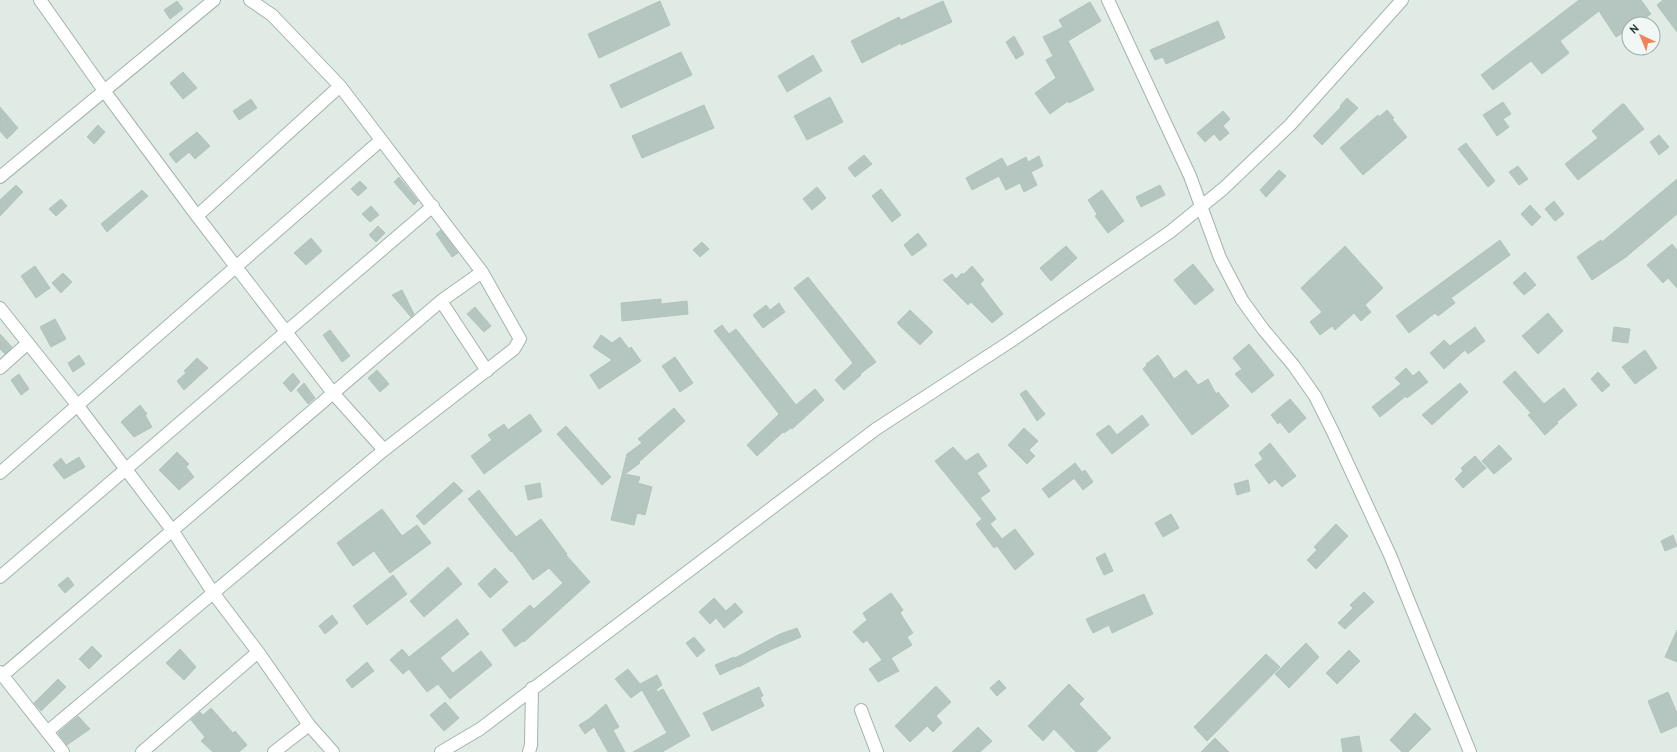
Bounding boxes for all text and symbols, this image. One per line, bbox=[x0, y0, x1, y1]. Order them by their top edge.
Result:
north arrow bbox=[1621, 16, 1661, 56]
text: N bbox=[1627, 22, 1642, 37]

